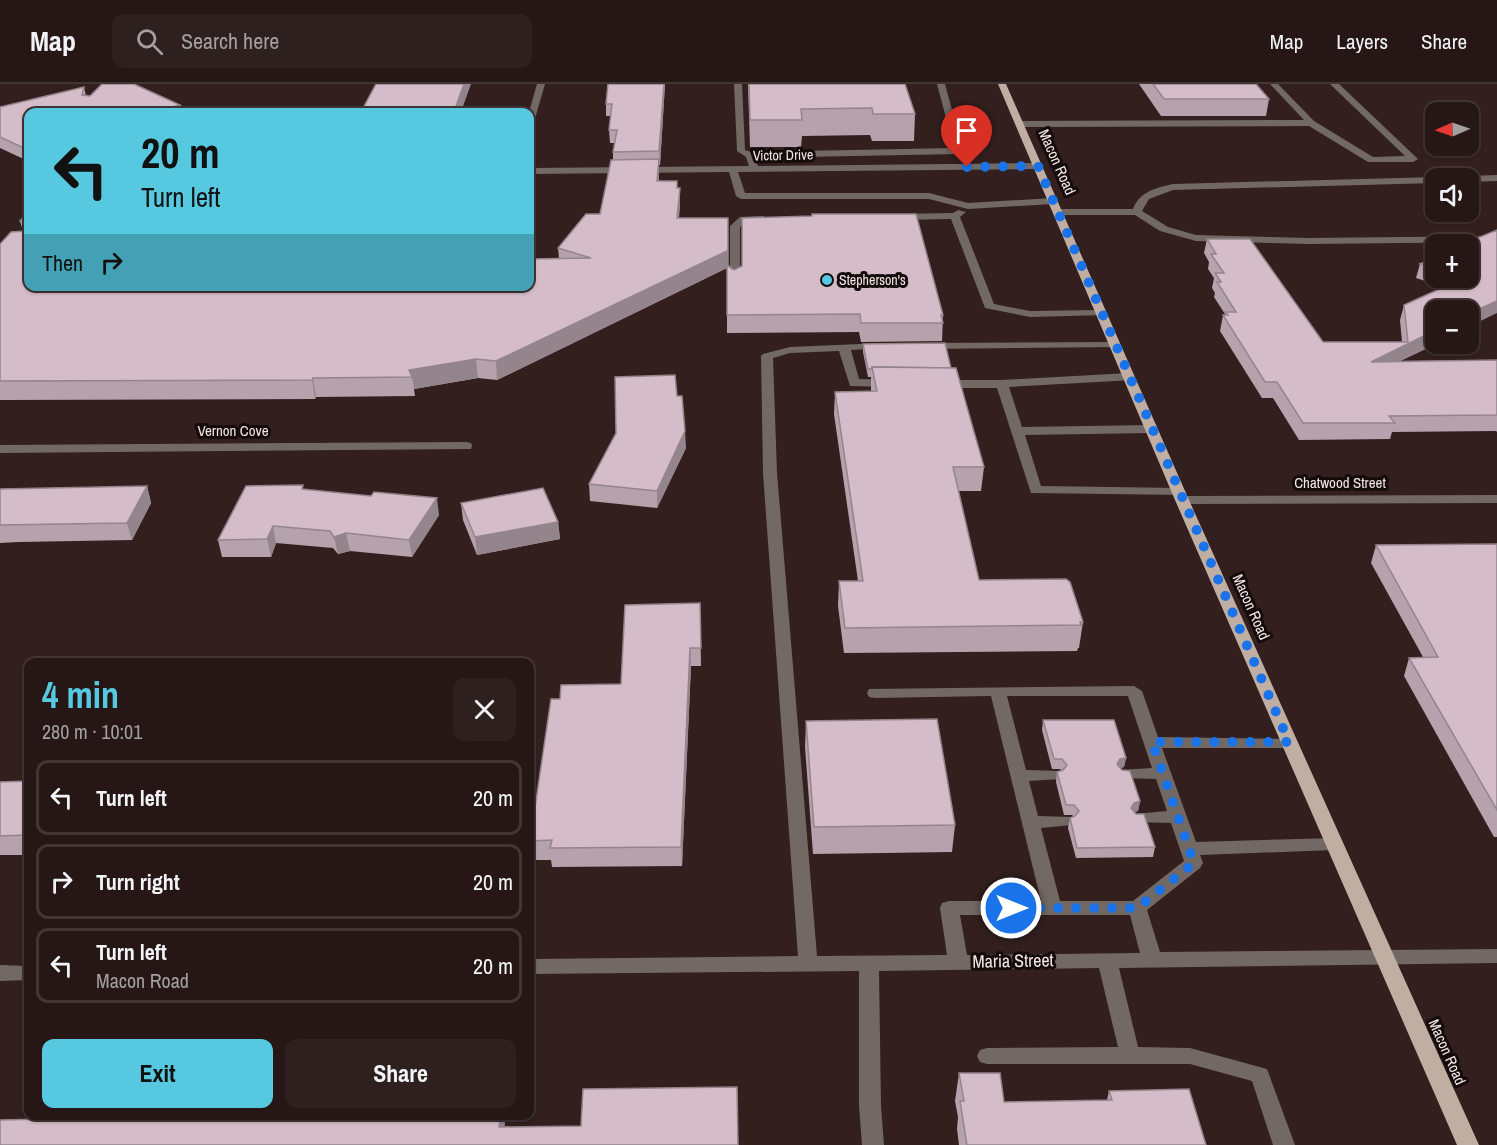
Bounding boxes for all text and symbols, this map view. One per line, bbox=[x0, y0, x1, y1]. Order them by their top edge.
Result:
search box bbox=[112, 14, 532, 68]
text: Map bbox=[30, 22, 76, 60]
icon: search bbox=[133, 25, 166, 58]
text: Search here bbox=[181, 26, 279, 56]
text: Map bbox=[1270, 27, 1303, 56]
text: Layers bbox=[1336, 27, 1388, 56]
text: Share bbox=[1421, 27, 1467, 56]
north arrow bbox=[1425, 102, 1479, 156]
map controls bbox=[1425, 102, 1479, 354]
pin bbox=[941, 105, 992, 167]
icon: arrive bbox=[950, 114, 983, 147]
text: 20 m bbox=[141, 125, 220, 181]
street label: Macon Road bbox=[1034, 126, 1081, 198]
icon: left bbox=[42, 132, 120, 210]
street label: Victor Drive bbox=[753, 145, 813, 165]
button: sound bbox=[1425, 168, 1479, 222]
text: Turn left bbox=[141, 179, 220, 215]
button: + bbox=[1425, 234, 1479, 288]
icon: right bbox=[95, 246, 128, 279]
text: Then bbox=[42, 248, 83, 278]
place label: Stepherson's bbox=[839, 271, 906, 289]
marker: Stepherson's bbox=[820, 273, 834, 287]
button: − bbox=[1425, 300, 1479, 354]
street label: Vernon Cove bbox=[197, 420, 269, 441]
street label: Chatwood Street bbox=[1294, 472, 1386, 493]
street label: Macon Road bbox=[1228, 571, 1275, 643]
text: 4 min bbox=[42, 671, 119, 719]
button: close bbox=[453, 678, 516, 741]
text: 280 m · 10:01 bbox=[42, 718, 142, 745]
icon: left bbox=[45, 781, 78, 814]
text: Turn left bbox=[96, 783, 167, 813]
text: 20 m bbox=[473, 783, 513, 813]
icon: right bbox=[45, 865, 78, 898]
text: Turn right bbox=[96, 867, 180, 897]
text: 20 m bbox=[473, 867, 513, 897]
position arrow bbox=[979, 876, 1043, 940]
text: Turn left bbox=[96, 937, 167, 967]
street label: Maria Street bbox=[972, 947, 1054, 974]
icon: left bbox=[45, 949, 78, 982]
text: 20 m bbox=[473, 951, 513, 981]
text: Macon Road bbox=[96, 967, 189, 994]
street label: Macon Road bbox=[1424, 1016, 1471, 1088]
button: Exit bbox=[42, 1039, 273, 1108]
button: Share bbox=[285, 1039, 516, 1108]

